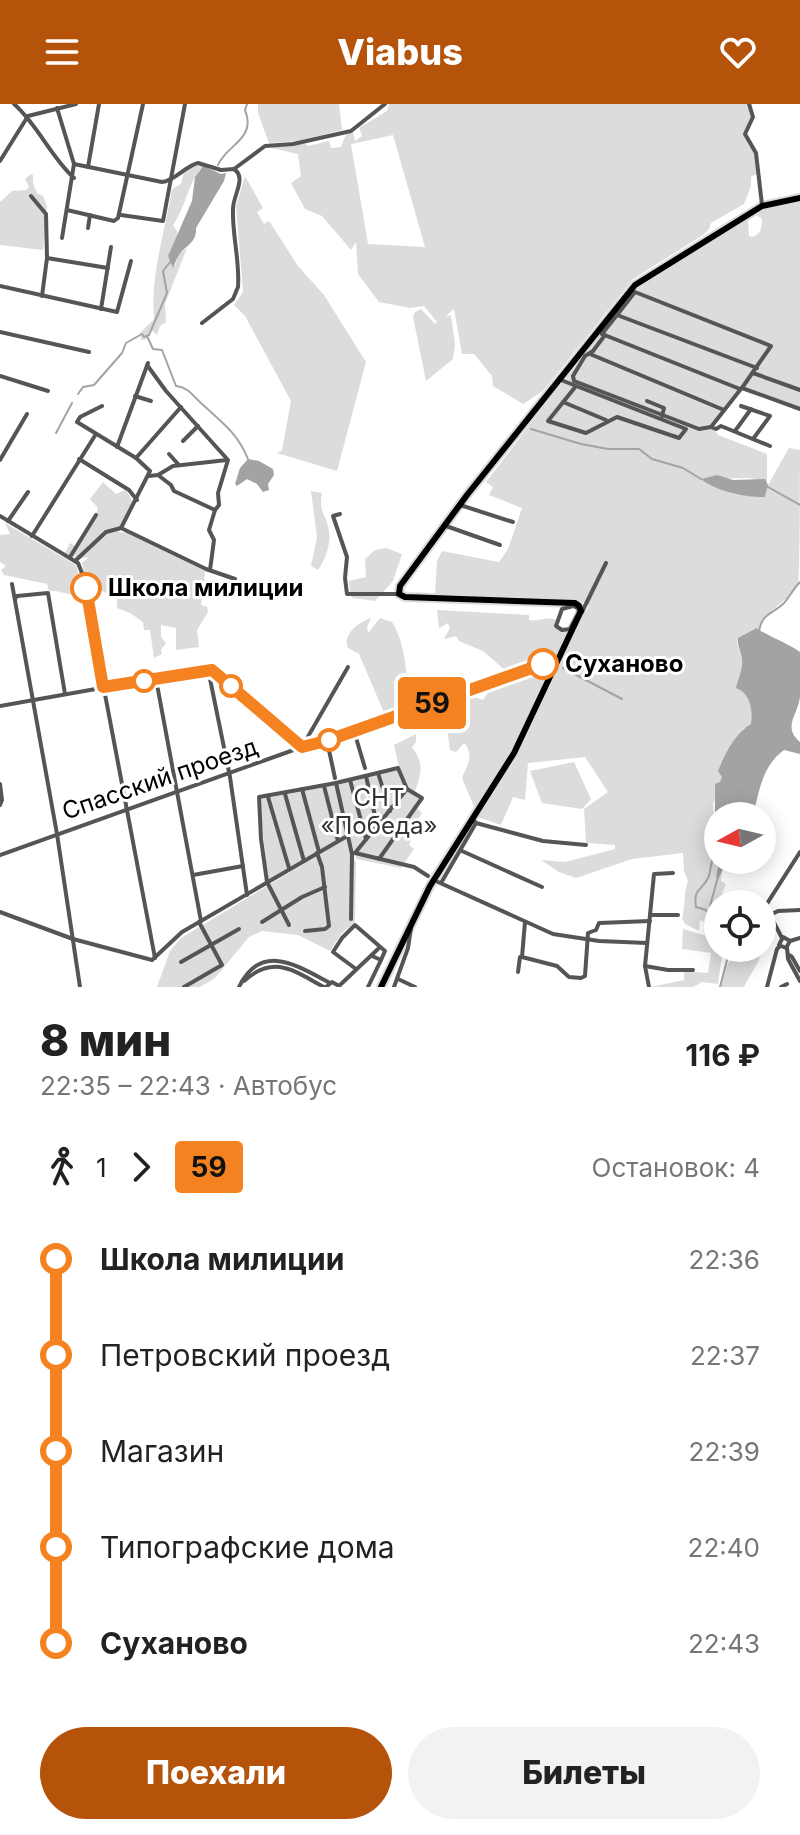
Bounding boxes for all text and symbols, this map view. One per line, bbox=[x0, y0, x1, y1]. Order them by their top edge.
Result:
icon: menu bbox=[40, 30, 84, 74]
text: Viabus bbox=[337, 30, 463, 74]
icon: heart bbox=[716, 30, 760, 74]
marker: Школа милиции bbox=[71, 573, 101, 603]
place label: Школа милиции bbox=[108, 573, 304, 602]
marker: Суханово bbox=[528, 649, 558, 679]
place label: Суханово bbox=[565, 649, 683, 678]
unlabelled marker bbox=[133, 670, 155, 692]
unlabelled marker bbox=[220, 675, 242, 697]
line badge: 59 bbox=[396, 677, 468, 729]
text: 59 bbox=[414, 686, 450, 720]
unlabelled marker bbox=[318, 729, 340, 751]
street label: Спасский проезд bbox=[58, 731, 261, 826]
park label: СНТ «Победа» bbox=[321, 783, 437, 840]
north arrow bbox=[704, 802, 776, 874]
map controls bbox=[704, 802, 776, 962]
button: locate bbox=[704, 890, 776, 962]
text: 8 мин bbox=[40, 1013, 171, 1067]
text: 116 ₽ bbox=[685, 1037, 760, 1073]
text: 22:35 – 22:43 · Автобус bbox=[40, 1070, 337, 1101]
icon: walk bbox=[40, 1145, 84, 1189]
icon: forward bbox=[119, 1145, 163, 1189]
text: 59 bbox=[191, 1150, 227, 1184]
text: 1 bbox=[96, 1152, 107, 1183]
text: Остановок: 4 bbox=[592, 1152, 760, 1183]
text: Школа милиции bbox=[100, 1241, 344, 1277]
text: 22:36 bbox=[689, 1244, 760, 1275]
text: Петровский проезд bbox=[100, 1337, 390, 1373]
text: 22:37 bbox=[690, 1340, 760, 1371]
text: Магазин bbox=[100, 1433, 224, 1469]
text: 22:39 bbox=[689, 1436, 760, 1467]
text: Типографские дома bbox=[100, 1529, 395, 1565]
text: 22:40 bbox=[688, 1532, 760, 1563]
text: Суханово bbox=[100, 1625, 248, 1661]
text: 22:43 bbox=[688, 1628, 760, 1659]
button: Поехали bbox=[40, 1727, 392, 1819]
button: Билеты bbox=[408, 1727, 760, 1819]

